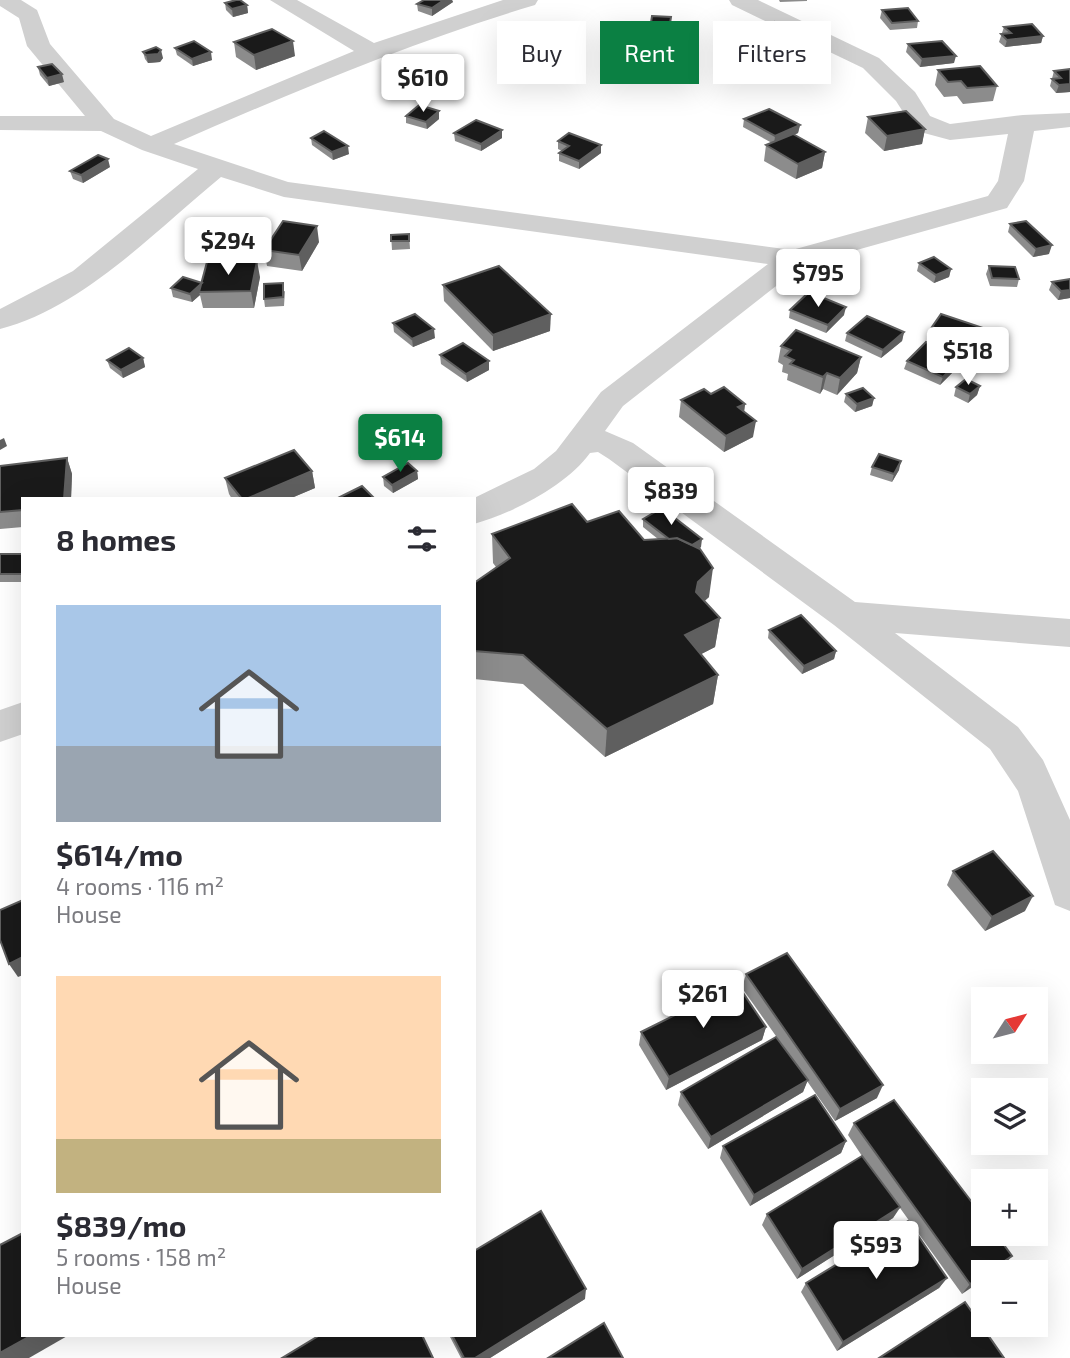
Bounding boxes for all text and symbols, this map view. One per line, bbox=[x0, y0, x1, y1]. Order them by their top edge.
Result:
chip: Buy bbox=[497, 21, 586, 84]
chip: Rent bbox=[600, 21, 699, 84]
chip: Filters bbox=[713, 21, 831, 84]
pin: $610 bbox=[382, 54, 464, 114]
text: $610 bbox=[397, 63, 449, 91]
pin: $294 bbox=[187, 218, 269, 277]
text: $294 bbox=[201, 226, 255, 254]
pin: $795 bbox=[777, 250, 859, 309]
text: $795 bbox=[792, 258, 844, 286]
pin: $518 bbox=[927, 328, 1009, 387]
text: $518 bbox=[943, 336, 993, 364]
pin: $614 bbox=[359, 414, 441, 474]
text: $614 bbox=[374, 423, 426, 451]
pin: $839 bbox=[630, 468, 712, 527]
text: $839 bbox=[644, 476, 698, 504]
icon: filters bbox=[403, 520, 441, 558]
text: 8 homes bbox=[56, 521, 176, 557]
icon: home bbox=[186, 651, 312, 777]
text: $614/mo bbox=[56, 836, 183, 872]
text: 4 rooms · 116 m² bbox=[56, 872, 224, 900]
text: House bbox=[56, 900, 122, 928]
pin: $261 bbox=[662, 970, 744, 1030]
text: $261 bbox=[678, 979, 728, 1007]
north arrow bbox=[971, 987, 1048, 1064]
map controls bbox=[971, 987, 1048, 1337]
icon: home bbox=[186, 1022, 312, 1148]
button: layers bbox=[971, 1078, 1048, 1155]
button: + bbox=[971, 1169, 1048, 1246]
text: $839/mo bbox=[56, 1207, 187, 1243]
pin: $593 bbox=[835, 1222, 917, 1281]
text: $593 bbox=[850, 1230, 902, 1258]
text: 5 rooms · 158 m² bbox=[56, 1243, 226, 1271]
button: − bbox=[971, 1260, 1048, 1337]
text: House bbox=[56, 1271, 122, 1299]

